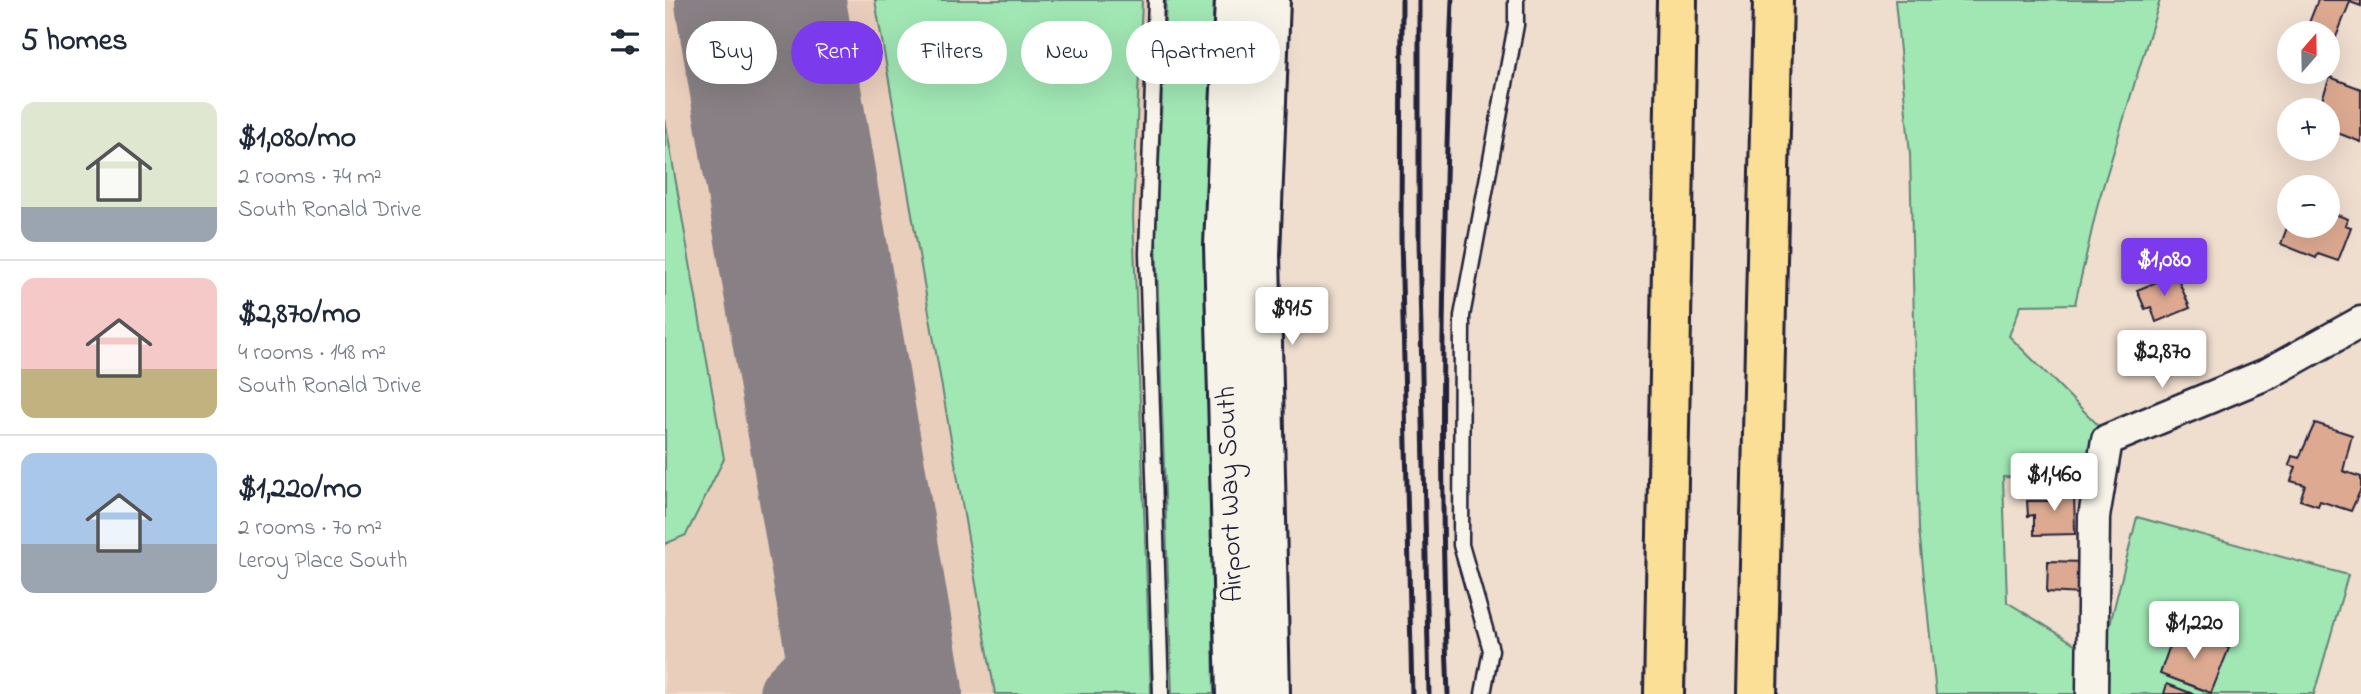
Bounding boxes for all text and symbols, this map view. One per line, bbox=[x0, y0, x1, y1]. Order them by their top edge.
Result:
text: 5 homes bbox=[21, 20, 128, 64]
chip: Buy bbox=[686, 21, 777, 84]
chip: Rent bbox=[791, 21, 883, 84]
chip: Filters bbox=[897, 21, 1007, 84]
chip: New bbox=[1021, 21, 1112, 84]
chip: Apartment bbox=[1126, 21, 1280, 84]
north arrow bbox=[2277, 21, 2340, 84]
map controls bbox=[2277, 21, 2340, 238]
icon: filters bbox=[606, 23, 644, 61]
button: + bbox=[2277, 98, 2340, 161]
text: $1,080/mo bbox=[238, 117, 356, 161]
icon: home bbox=[77, 130, 161, 214]
text: 2 rooms · 74 m² bbox=[238, 161, 382, 194]
button: − bbox=[2277, 175, 2340, 238]
text: South Ronald Drive bbox=[238, 194, 421, 227]
pin: $1,080 bbox=[2107, 238, 2221, 298]
text: $1,080 bbox=[2137, 244, 2191, 277]
pin: $915 bbox=[1251, 288, 1333, 347]
text: $2,870/mo bbox=[238, 293, 361, 337]
text: $915 bbox=[1271, 293, 1313, 326]
icon: home bbox=[77, 306, 161, 390]
pin: $2,870 bbox=[2105, 330, 2219, 390]
text: $2,870 bbox=[2133, 336, 2191, 369]
text: 4 rooms · 148 m² bbox=[238, 337, 386, 370]
text: South Ronald Drive bbox=[238, 370, 421, 403]
street label: Airport Way South bbox=[1207, 385, 1255, 603]
pin: $1,460 bbox=[1997, 454, 2111, 513]
text: $1,460 bbox=[2027, 459, 2081, 492]
text: $1,220/mo bbox=[238, 468, 362, 512]
icon: home bbox=[77, 481, 161, 565]
text: 2 rooms · 70 m² bbox=[238, 512, 382, 545]
text: Leroy Place South bbox=[238, 545, 407, 578]
pin: $1,220 bbox=[2137, 602, 2251, 661]
text: $1,220 bbox=[2165, 607, 2223, 640]

